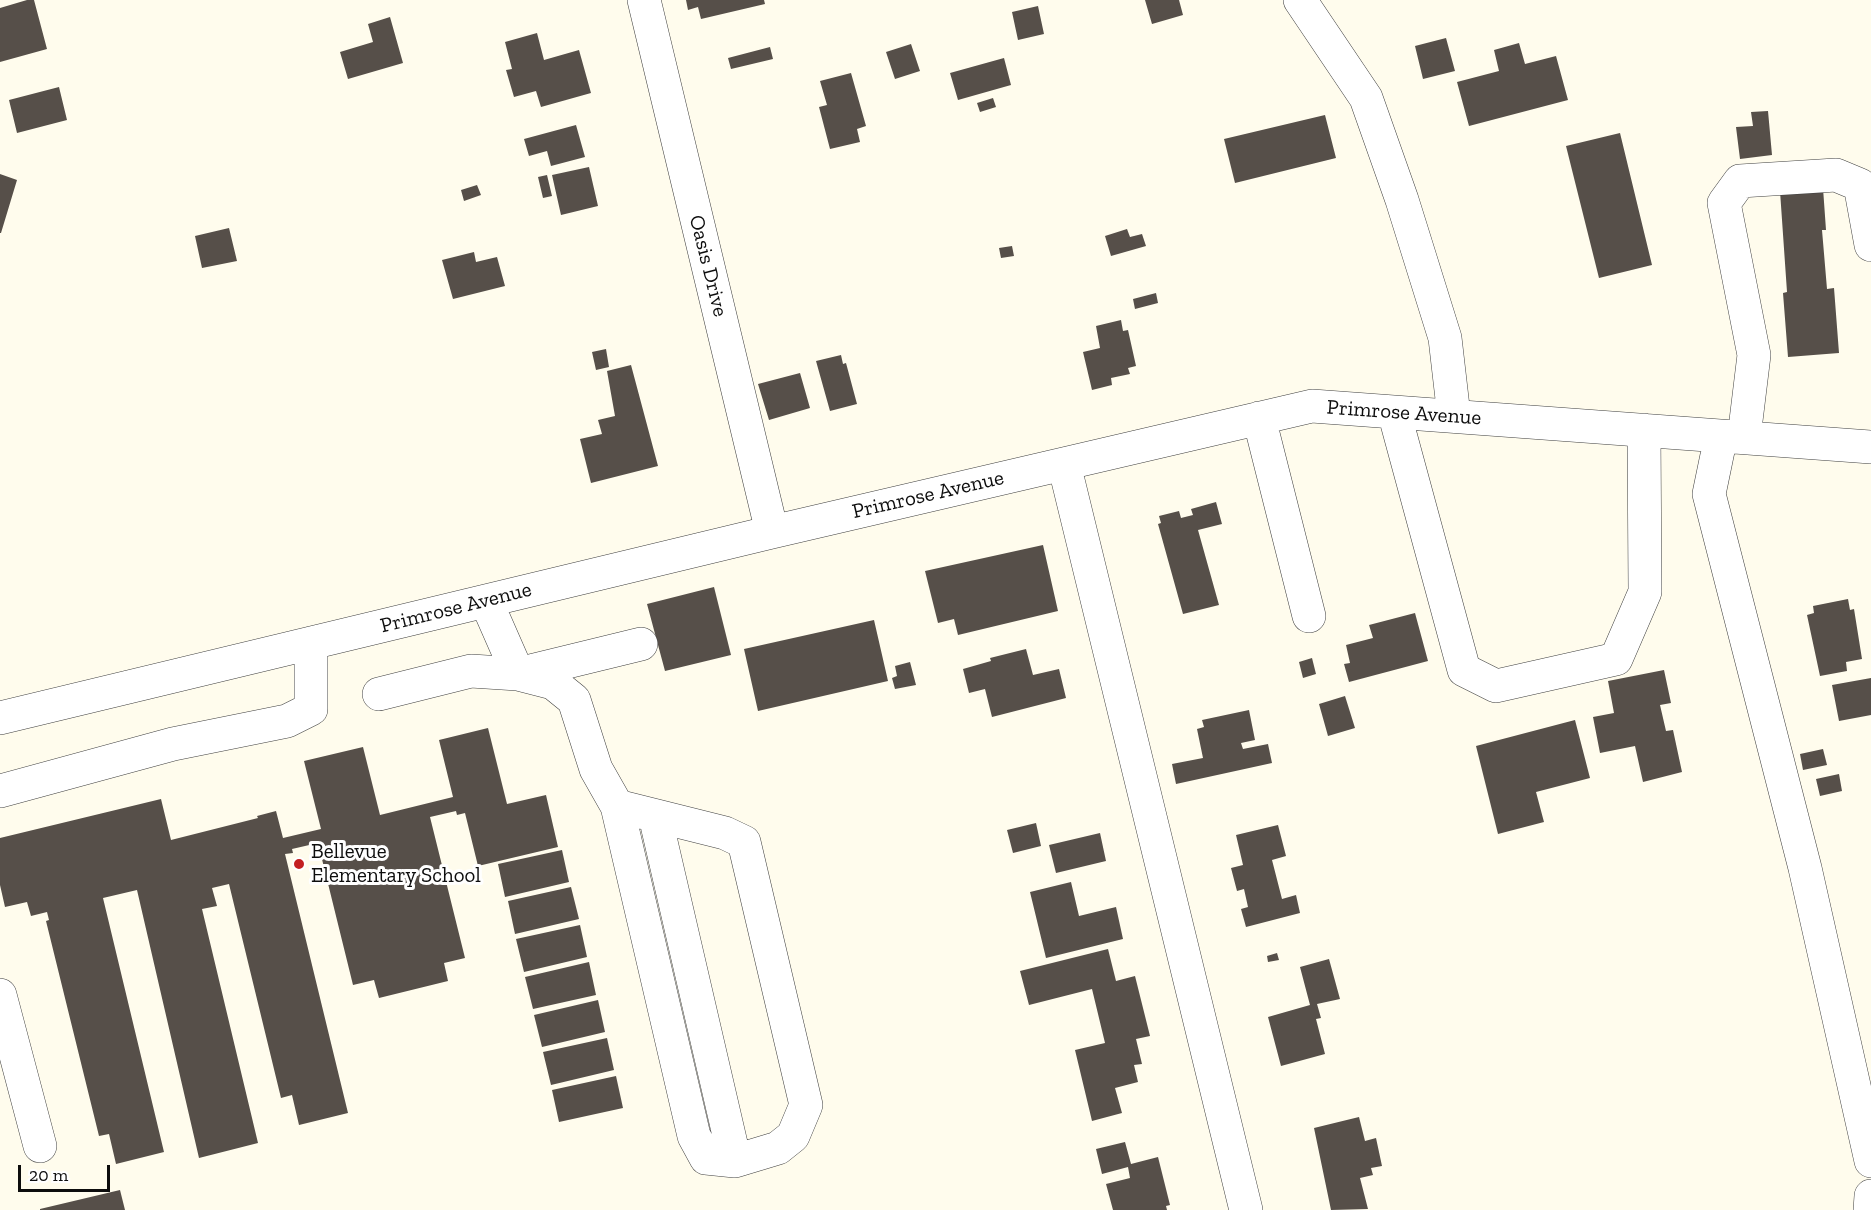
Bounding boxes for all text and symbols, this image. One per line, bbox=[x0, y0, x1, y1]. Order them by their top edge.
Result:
street label: Oasis Drive bbox=[683, 213, 733, 319]
street label: Primrose Avenue bbox=[1326, 395, 1482, 431]
street label: Primrose Avenue bbox=[850, 465, 1006, 525]
street label: Primrose Avenue bbox=[378, 577, 534, 639]
place label: Bellevue Elementary School bbox=[311, 839, 481, 889]
marker: Bellevue Elementary School bbox=[292, 857, 306, 871]
scale bar bbox=[21, 1153, 112, 1191]
text: 20 m bbox=[29, 1164, 68, 1186]

